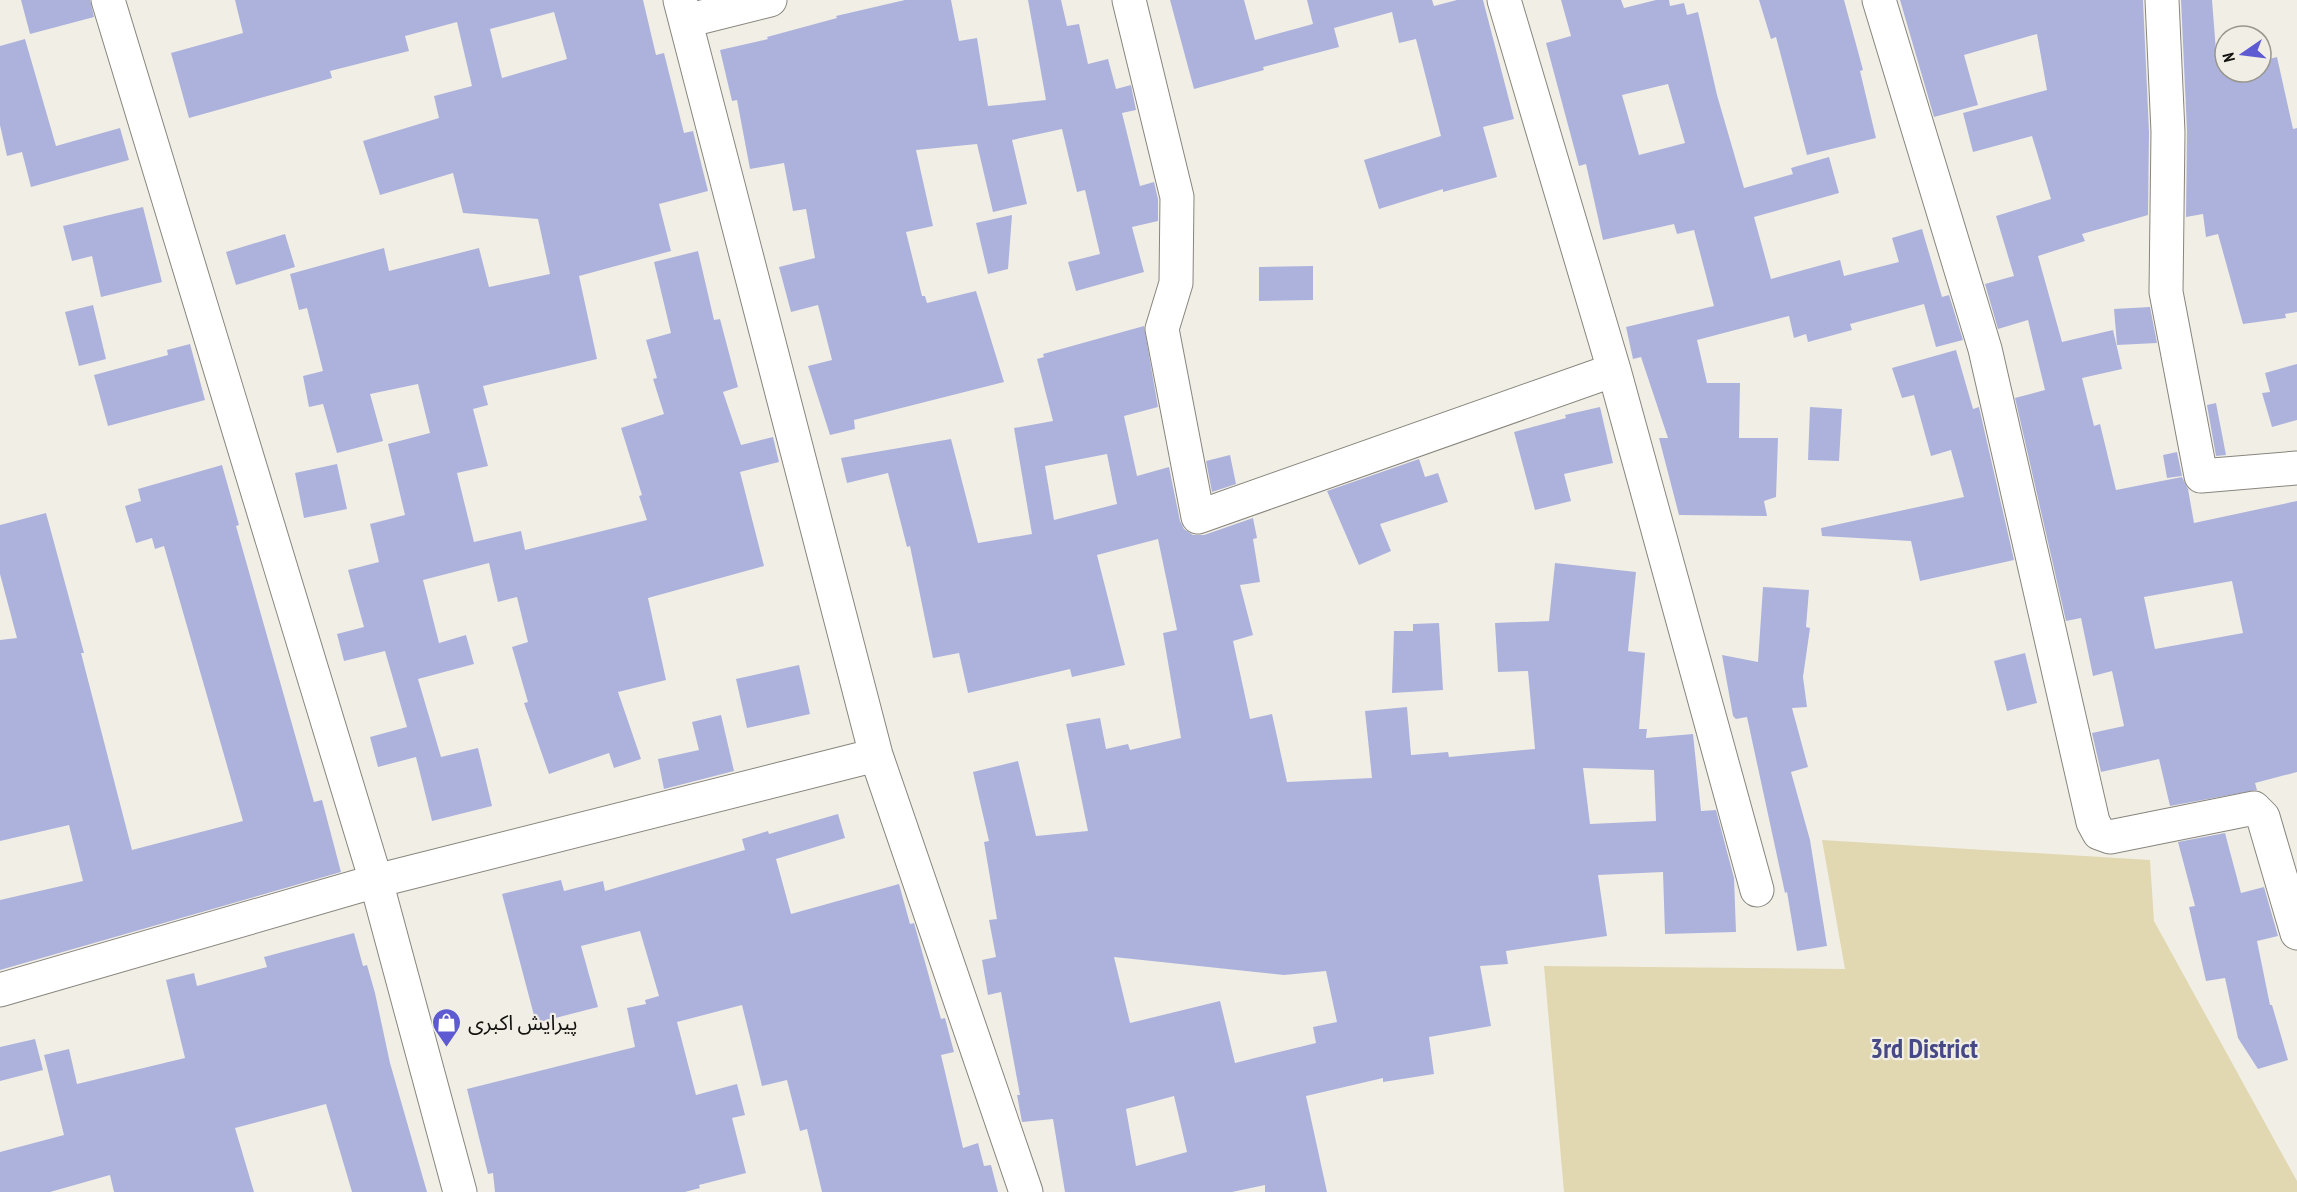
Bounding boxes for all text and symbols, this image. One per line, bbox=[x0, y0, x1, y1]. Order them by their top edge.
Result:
north arrow bbox=[2213, 24, 2273, 84]
text: N bbox=[2218, 51, 2239, 64]
shop icon: پیرایش اکبری bbox=[431, 1006, 463, 1048]
place label: پیرایش اکبری bbox=[468, 1009, 577, 1036]
district label: 3rd District bbox=[1870, 1031, 1978, 1065]

